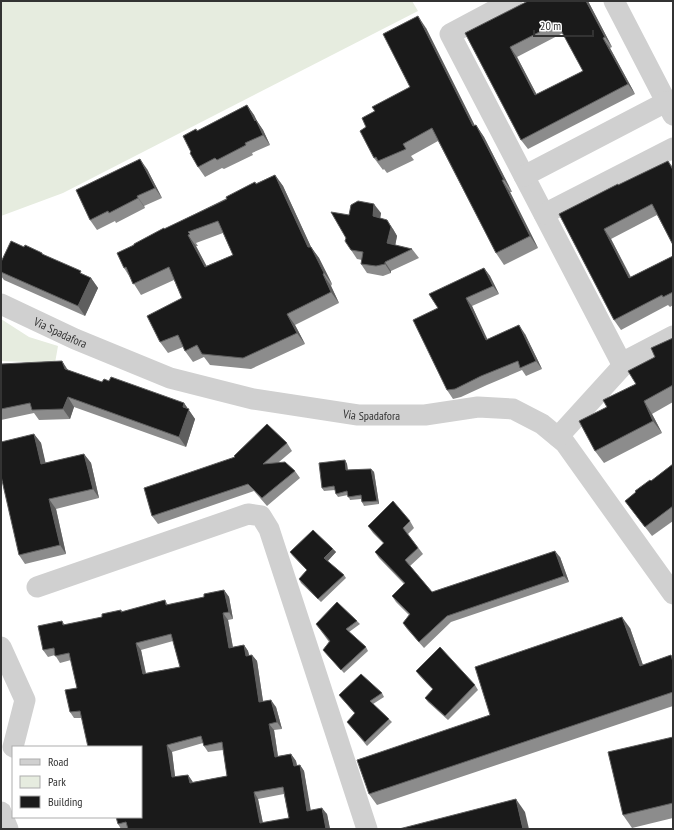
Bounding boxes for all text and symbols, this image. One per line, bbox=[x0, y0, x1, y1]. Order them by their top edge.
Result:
scale bar bbox=[534, 12, 593, 38]
text: 20 m bbox=[540, 18, 561, 33]
street label: Via Spadafora bbox=[31, 313, 90, 351]
street label: Via Spadafora bbox=[341, 405, 400, 423]
legend bbox=[12, 746, 142, 818]
text: Road bbox=[48, 754, 68, 769]
text: Park bbox=[48, 774, 66, 789]
text: Building bbox=[48, 794, 83, 809]

